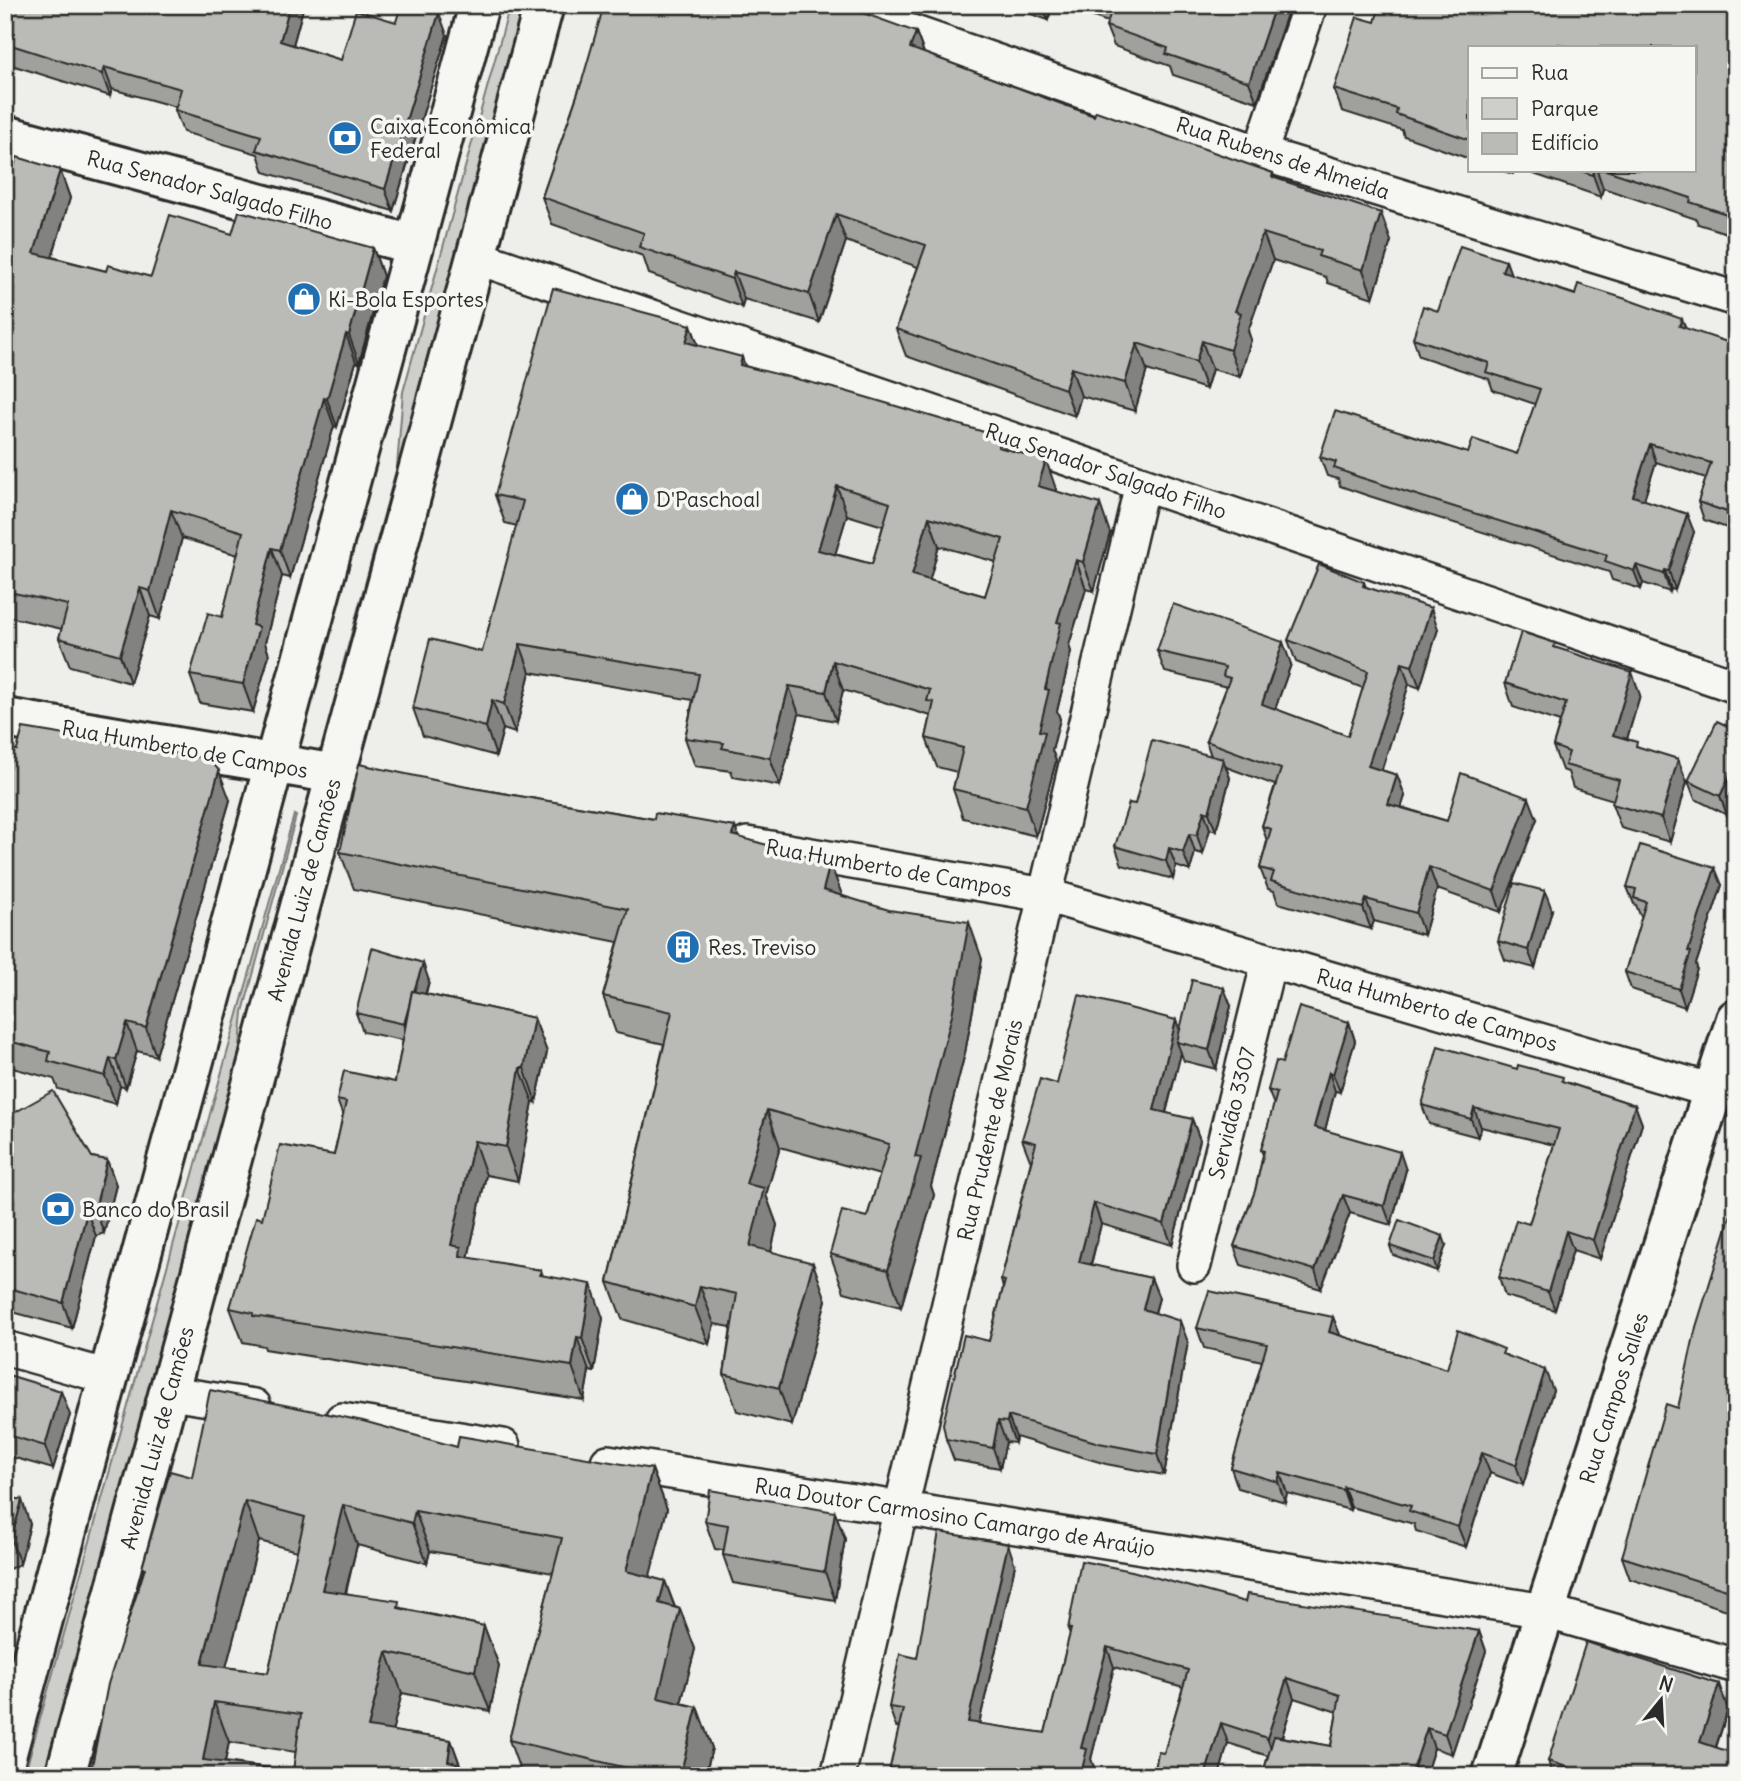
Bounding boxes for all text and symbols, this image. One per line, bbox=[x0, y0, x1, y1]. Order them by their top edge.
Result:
legend bbox=[1468, 46, 1696, 172]
text: Rua bbox=[1531, 59, 1568, 86]
text: Parque bbox=[1531, 95, 1599, 122]
street label: Rua Rubens de Almeida bbox=[1173, 111, 1393, 205]
place label: Caixa Econômica Federal bbox=[370, 113, 531, 164]
bank icon: Caixa Econômica Federal bbox=[326, 119, 364, 157]
text: Edifício bbox=[1531, 129, 1599, 156]
street label: Rua Senador Salgado Filho bbox=[84, 144, 336, 236]
shop icon: Ki-Bola Esportes bbox=[285, 280, 323, 318]
place label: Ki-Bola Esportes bbox=[328, 286, 484, 313]
street label: Rua Senador Salgado Filho bbox=[982, 417, 1230, 525]
shop icon: D'Paschoal bbox=[613, 480, 651, 518]
place label: D'Paschoal bbox=[656, 486, 760, 513]
street label: Rua Humberto de Campos bbox=[60, 714, 310, 784]
street label: Avenida Luiz de Camões bbox=[261, 776, 347, 1004]
street label: Rua Humberto de Campos bbox=[764, 833, 1014, 903]
building icon: Res. Treviso bbox=[664, 928, 702, 966]
place label: Res. Treviso bbox=[708, 934, 816, 961]
street label: Rua Humberto de Campos bbox=[1313, 963, 1561, 1057]
street label: Rua Prudente de Morais bbox=[951, 1017, 1029, 1243]
street label: Servidão 3307 bbox=[1203, 1044, 1261, 1182]
bank icon: Banco do Brasil bbox=[39, 1190, 77, 1228]
place label: Banco do Brasil bbox=[82, 1196, 229, 1223]
street label: Rua Campos Salles bbox=[1574, 1309, 1654, 1487]
street label: Avenida Luiz de Camões bbox=[114, 1324, 200, 1552]
street label: Rua Doutor Carmosino Camargo de Araújo bbox=[753, 1472, 1157, 1562]
north arrow bbox=[1626, 1666, 1696, 1736]
text: N bbox=[1656, 1670, 1676, 1697]

